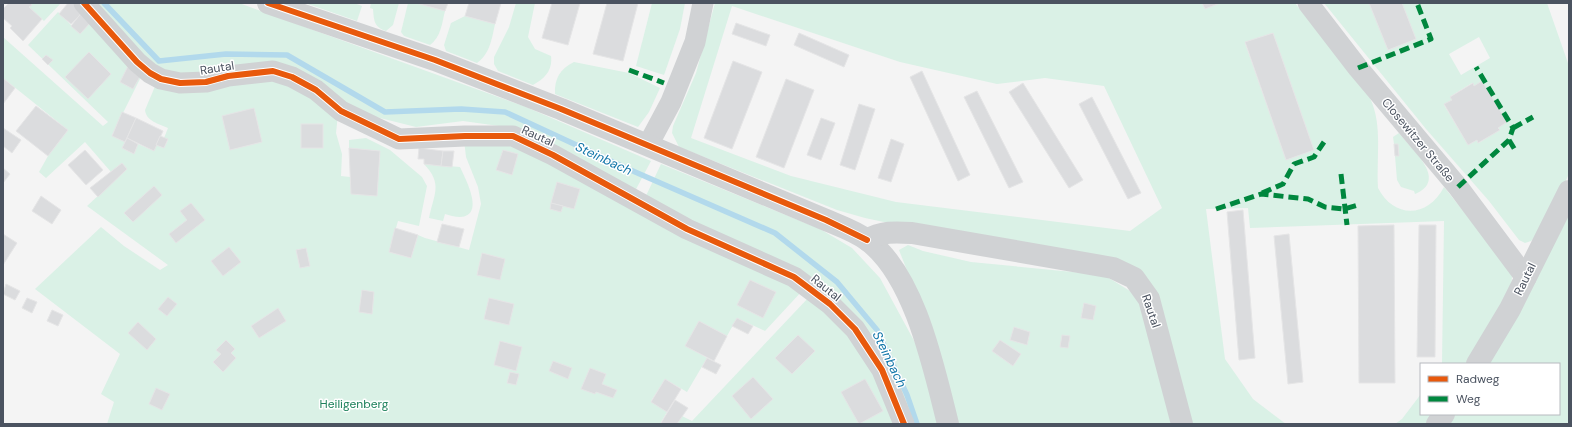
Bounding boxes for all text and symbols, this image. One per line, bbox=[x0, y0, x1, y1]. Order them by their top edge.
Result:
street label: Rautal bbox=[199, 57, 235, 79]
street label: Closewitzer Straße bbox=[1378, 95, 1458, 185]
street label: Rautal bbox=[519, 122, 557, 150]
water label: Steinbach bbox=[573, 138, 635, 179]
street label: Rautal bbox=[1510, 260, 1540, 298]
street label: Rautal bbox=[808, 271, 844, 305]
street label: Rautal bbox=[1138, 292, 1164, 330]
water label: Steinbach bbox=[869, 328, 910, 390]
legend bbox=[1420, 363, 1560, 415]
text: Radweg bbox=[1456, 371, 1500, 387]
text: Weg bbox=[1456, 391, 1481, 407]
park label: Heiligenberg bbox=[320, 396, 389, 412]

